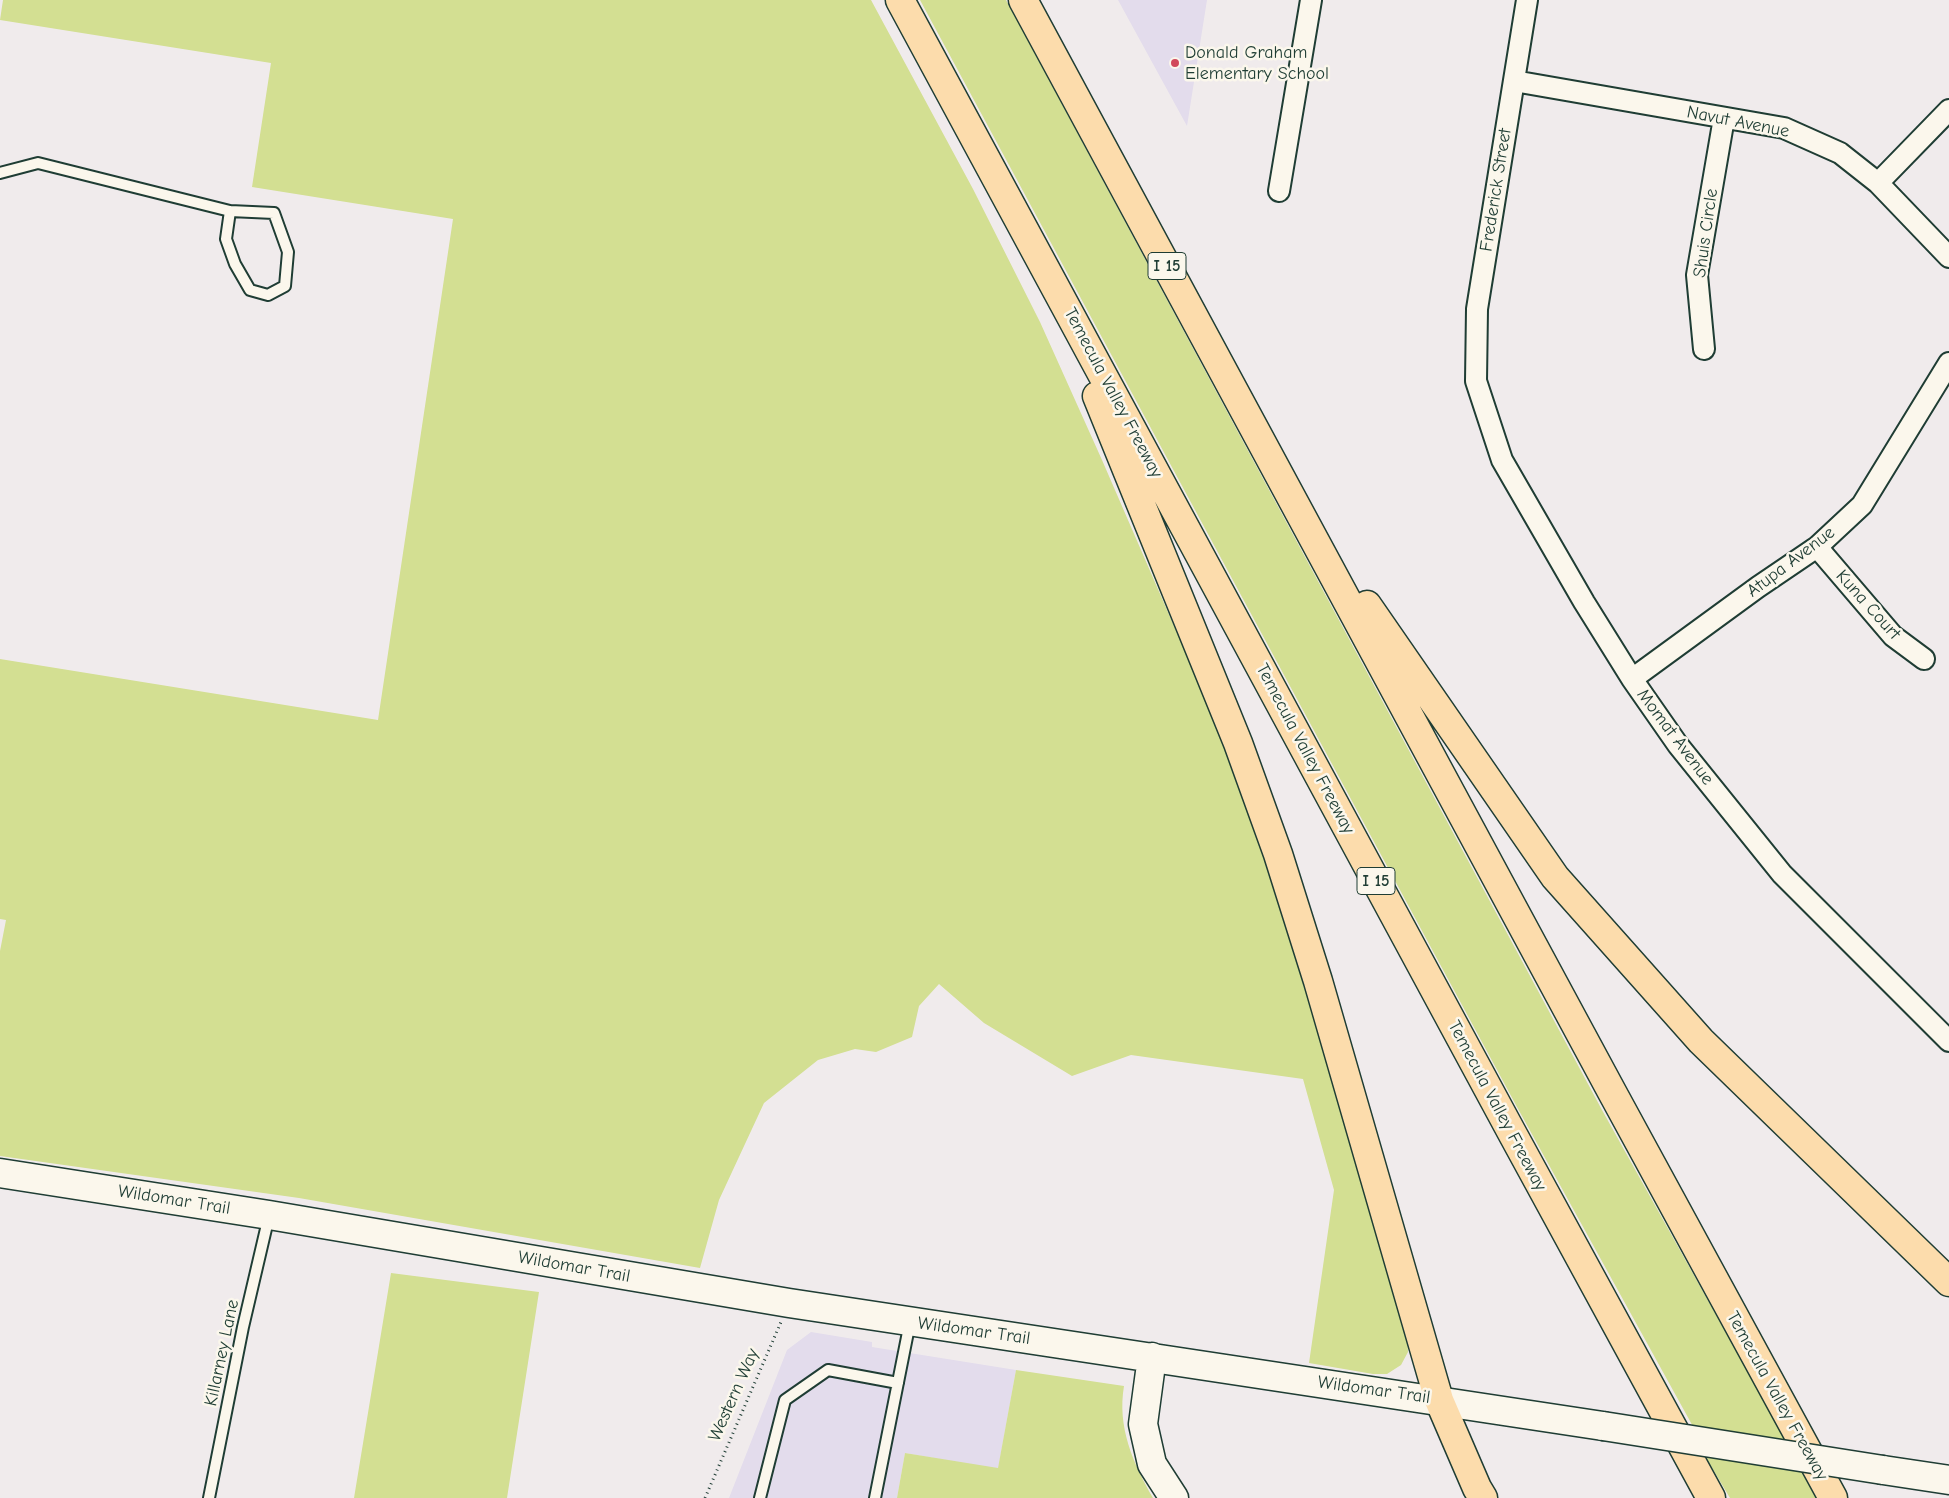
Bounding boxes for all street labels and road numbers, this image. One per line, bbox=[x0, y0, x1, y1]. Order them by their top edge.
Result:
street label: Navut Avenue bbox=[1685, 101, 1791, 143]
street label: Frederick Street bbox=[1476, 127, 1516, 253]
street label: Shuis Circle bbox=[1689, 187, 1723, 279]
road number: I 15 bbox=[1148, 252, 1186, 280]
street label: Temecula Valley Freeway bbox=[1059, 304, 1167, 482]
street label: Atupa Avenue bbox=[1743, 522, 1839, 602]
street label: Kuna Court bbox=[1831, 566, 1905, 644]
street label: Temecula Valley Freeway bbox=[1251, 660, 1359, 838]
street label: Momat Avenue bbox=[1632, 685, 1718, 789]
road number: I 15 bbox=[1357, 868, 1395, 894]
street label: Temecula Valley Freeway bbox=[1443, 1017, 1551, 1195]
street label: Wildomar Trail bbox=[116, 1180, 232, 1220]
street label: Wildomar Trail bbox=[516, 1247, 632, 1287]
street label: Killarney Lane bbox=[200, 1298, 244, 1408]
street label: Temecula Valley Freeway bbox=[1722, 1308, 1832, 1484]
street label: Wildomar Trail bbox=[916, 1312, 1032, 1350]
street label: Western Way bbox=[704, 1345, 764, 1445]
street label: Wildomar Trail bbox=[1316, 1371, 1432, 1409]

